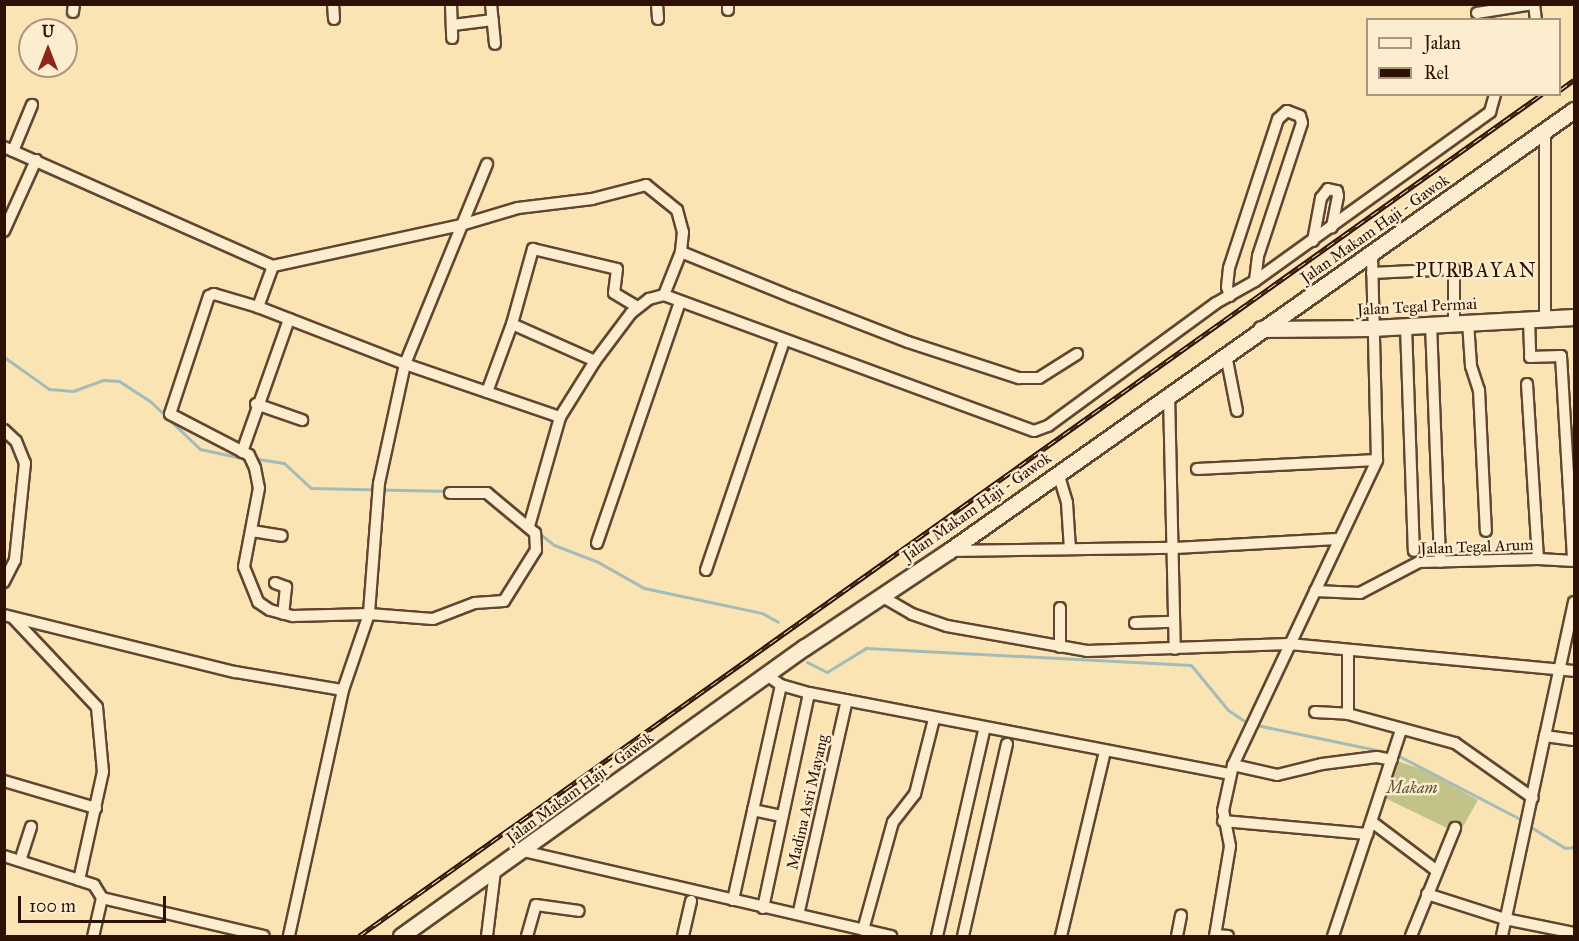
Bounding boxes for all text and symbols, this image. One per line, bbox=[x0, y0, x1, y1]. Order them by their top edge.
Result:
north arrow bbox=[18, 18, 78, 78]
legend bbox=[1366, 18, 1561, 96]
text: U bbox=[42, 22, 54, 41]
text: Jalan bbox=[1424, 32, 1461, 54]
text: Rel bbox=[1424, 62, 1449, 84]
street label: Jalan Makam Haji - Gawok bbox=[1297, 170, 1453, 288]
district label: PURBAYAN bbox=[1415, 258, 1537, 282]
street label: Jalan Tegal Permai bbox=[1356, 294, 1478, 320]
street label: Jalan Makam Haji - Gawok bbox=[899, 448, 1055, 566]
street label: Jalan Tegal Arum bbox=[1420, 535, 1534, 559]
street label: Jalan Makam Haji - Gawok bbox=[503, 728, 657, 848]
street label: Madina Asri Mayang bbox=[783, 732, 833, 872]
park label: Makam bbox=[1387, 778, 1437, 798]
scale bar bbox=[21, 884, 170, 922]
text: 100 m bbox=[29, 895, 76, 917]

